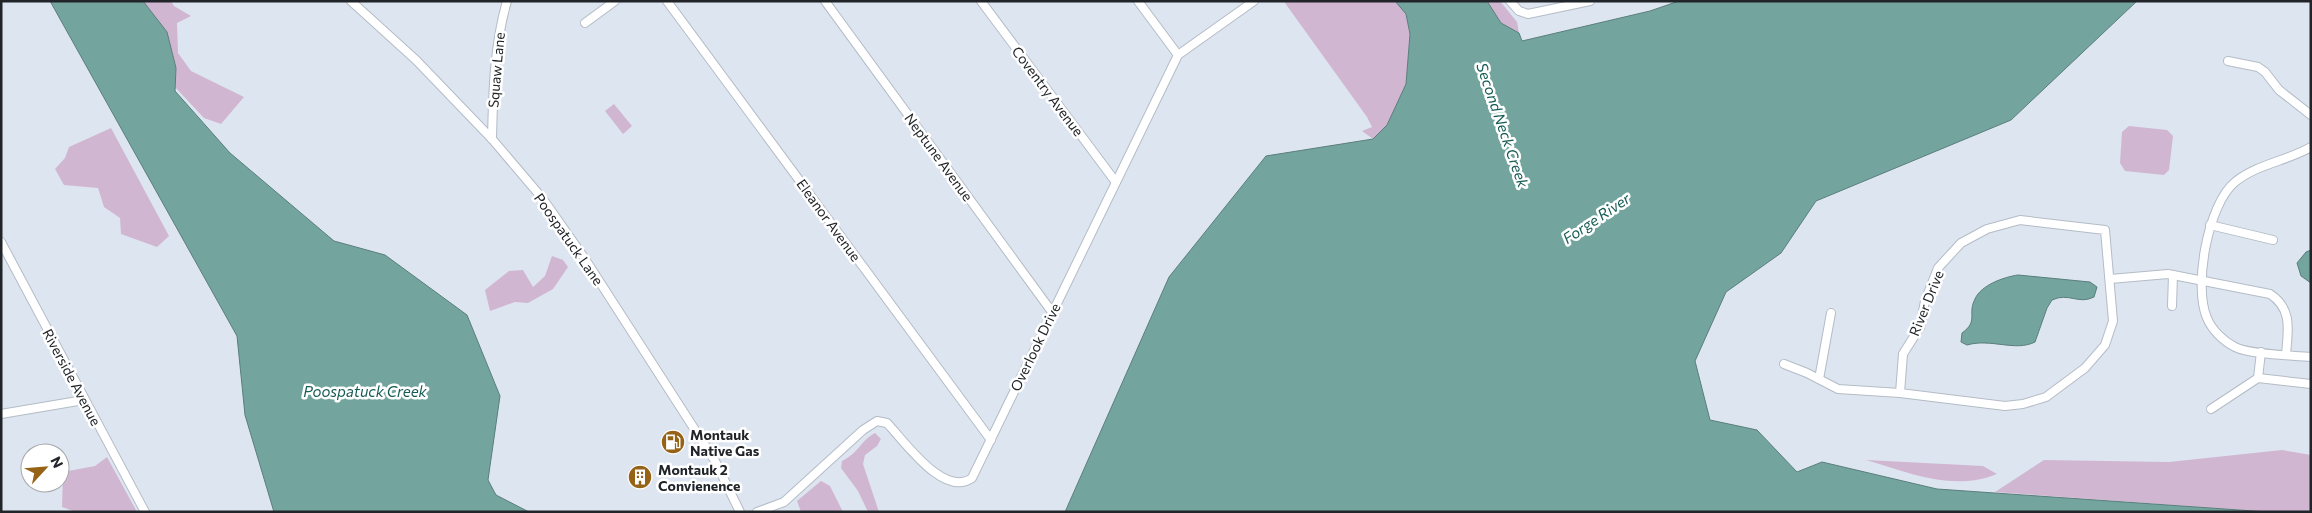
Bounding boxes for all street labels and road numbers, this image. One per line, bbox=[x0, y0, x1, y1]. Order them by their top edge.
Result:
street label: Squaw Lane bbox=[484, 31, 508, 109]
street label: Coventry Avenue bbox=[1009, 43, 1087, 139]
street label: Neptune Avenue bbox=[901, 110, 977, 204]
street label: Eleanor Avenue bbox=[793, 175, 865, 265]
street label: Poospatuck Lane bbox=[531, 190, 607, 288]
street label: River Drive bbox=[1905, 268, 1947, 338]
street label: Overlook Drive bbox=[1006, 300, 1064, 394]
street label: Riverside Avenue bbox=[39, 326, 105, 428]

